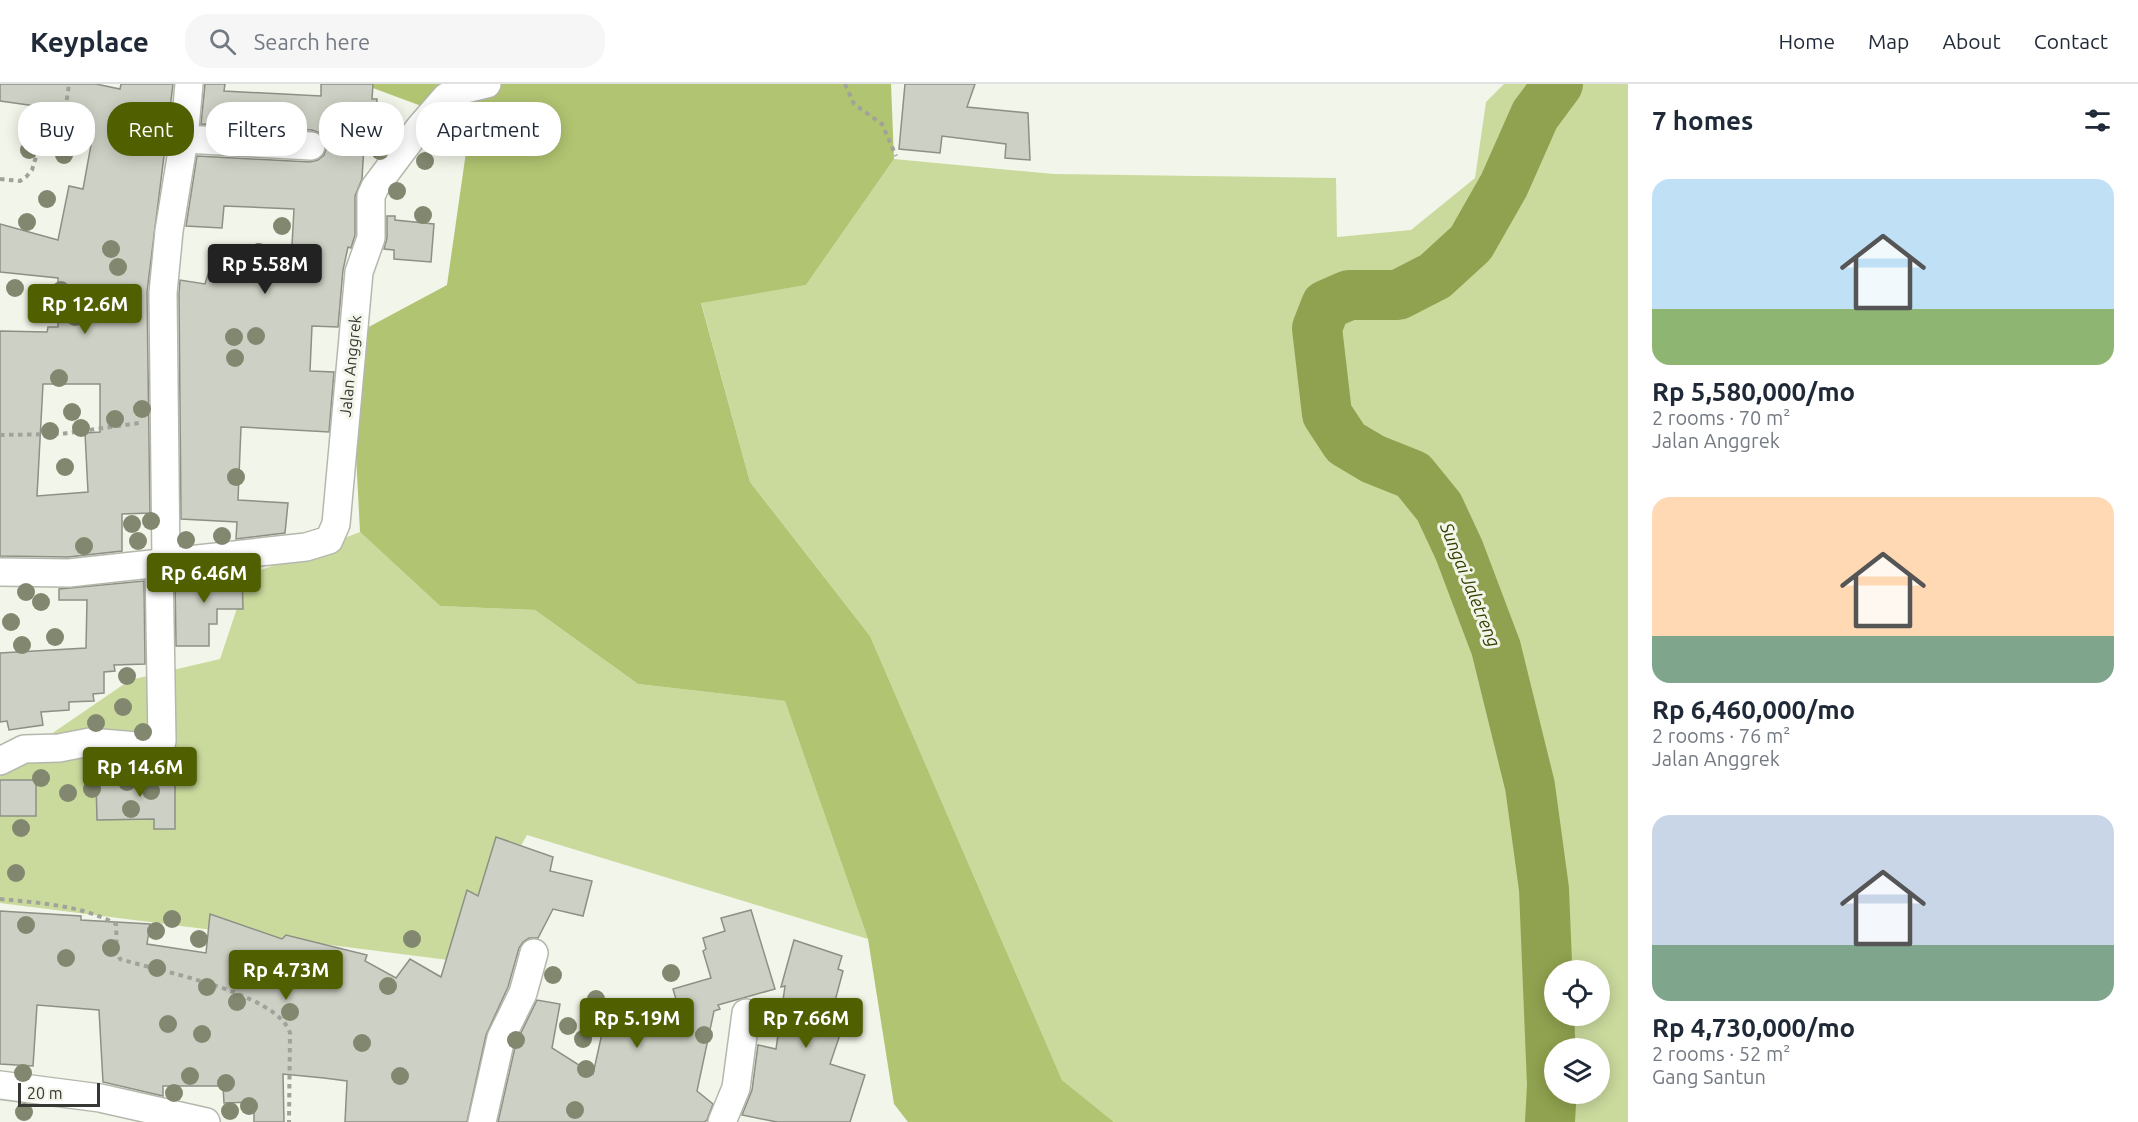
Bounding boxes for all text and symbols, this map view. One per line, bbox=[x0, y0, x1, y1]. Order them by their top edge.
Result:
search box bbox=[185, 14, 605, 68]
icon: search bbox=[206, 25, 239, 58]
text: Keyplace bbox=[30, 26, 149, 57]
text: Search here bbox=[254, 29, 370, 54]
text: Home bbox=[1778, 29, 1835, 53]
text: Map bbox=[1868, 29, 1909, 53]
text: About bbox=[1942, 29, 2001, 53]
text: Contact bbox=[2034, 29, 2108, 53]
chip: Buy bbox=[18, 102, 95, 156]
chip: Rent bbox=[107, 102, 194, 156]
chip: Filters bbox=[206, 102, 307, 156]
chip: New bbox=[319, 102, 404, 156]
chip: Apartment bbox=[416, 102, 561, 156]
icon: filters bbox=[2081, 104, 2114, 137]
text: 7 homes bbox=[1652, 106, 1753, 135]
icon: home bbox=[1829, 218, 1937, 326]
pin: Rp 5.58M bbox=[203, 244, 327, 295]
text: Rp 5.58M bbox=[222, 252, 308, 275]
pin: Rp 12.6M bbox=[23, 284, 147, 335]
text: Rp 12.6M bbox=[42, 292, 128, 315]
street label: Jalan Anggrek bbox=[336, 314, 364, 418]
text: Rp 5,580,000/mo bbox=[1652, 377, 1855, 406]
text: 2 rooms · 70 m² bbox=[1652, 406, 1790, 429]
text: Jalan Anggrek bbox=[1652, 429, 1780, 452]
water label: Sungai Jaletreng bbox=[1437, 519, 1505, 650]
icon: home bbox=[1829, 536, 1937, 644]
pin: Rp 6.46M bbox=[142, 553, 266, 604]
text: Rp 6.46M bbox=[161, 561, 247, 584]
text: Rp 6,460,000/mo bbox=[1652, 695, 1855, 724]
text: 2 rooms · 76 m² bbox=[1652, 724, 1790, 747]
pin: Rp 14.6M bbox=[78, 747, 202, 798]
text: Jalan Anggrek bbox=[1652, 747, 1780, 770]
text: Rp 14.6M bbox=[97, 755, 183, 778]
icon: home bbox=[1829, 854, 1937, 962]
pin: Rp 4.73M bbox=[224, 950, 348, 1001]
text: Rp 4.73M bbox=[243, 958, 329, 981]
map controls bbox=[1544, 960, 1610, 1104]
button: locate bbox=[1544, 960, 1610, 1026]
pin: Rp 5.19M bbox=[575, 998, 699, 1049]
pin: Rp 7.66M bbox=[744, 998, 868, 1049]
text: Rp 5.19M bbox=[594, 1006, 680, 1029]
text: Rp 7.66M bbox=[763, 1006, 849, 1029]
text: Rp 4,730,000/mo bbox=[1652, 1013, 1855, 1042]
button: layers bbox=[1544, 1038, 1610, 1104]
text: 2 rooms · 52 m² bbox=[1652, 1042, 1790, 1065]
text: Gang Santun bbox=[1652, 1065, 1766, 1088]
scale bar bbox=[18, 1080, 100, 1108]
text: 20 m bbox=[27, 1084, 63, 1102]

